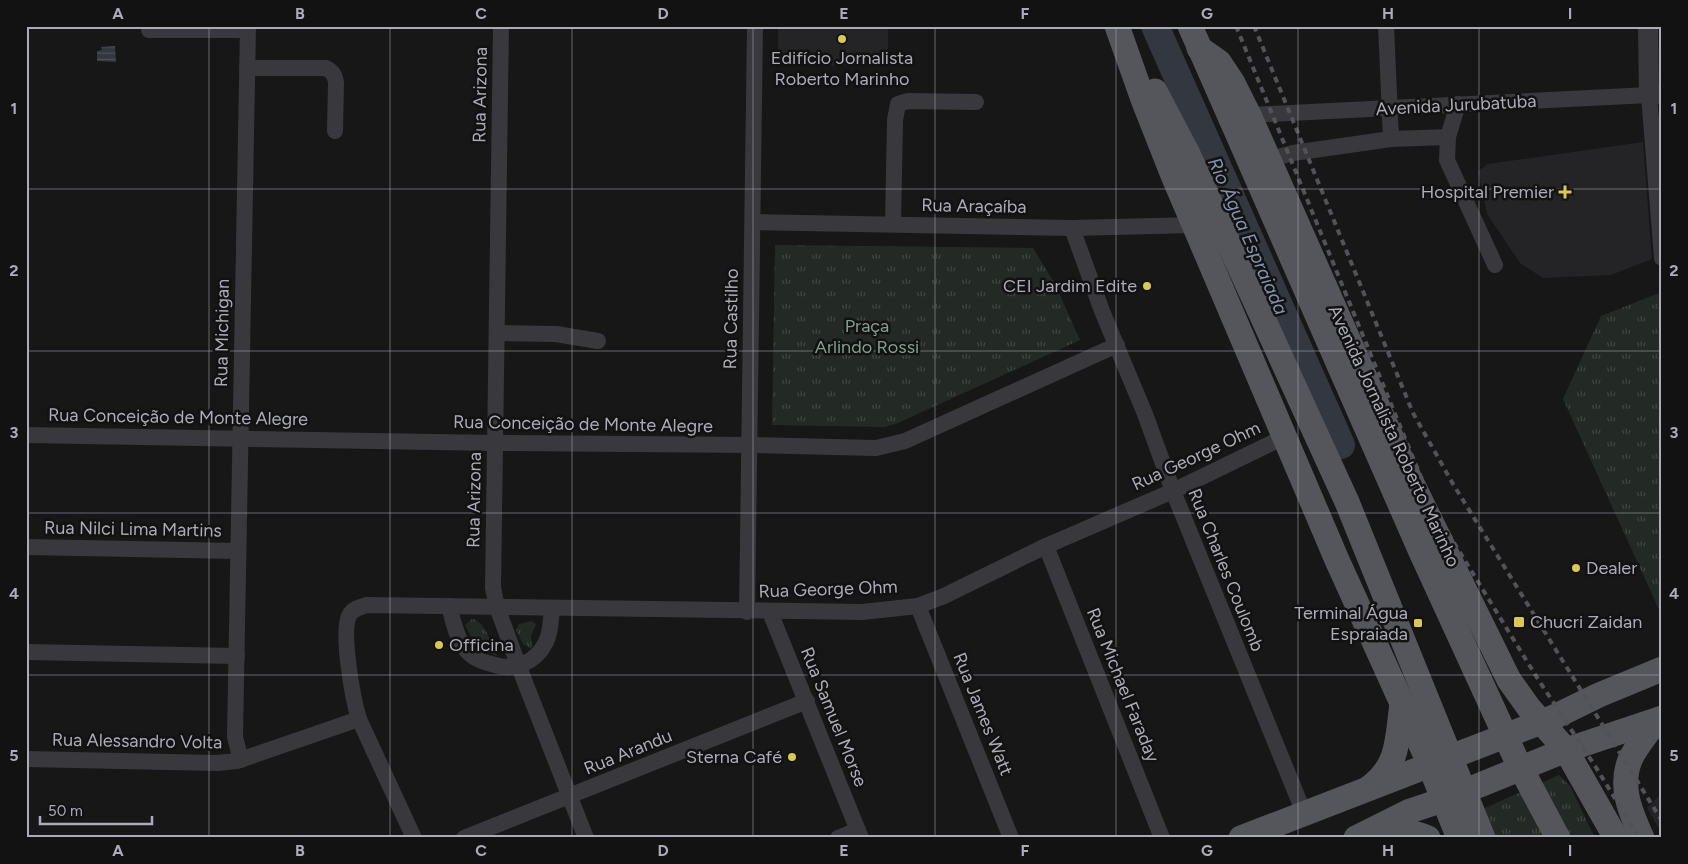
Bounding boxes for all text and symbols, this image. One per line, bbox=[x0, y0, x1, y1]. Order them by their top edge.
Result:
text: A bbox=[112, 4, 124, 23]
text: B bbox=[295, 4, 305, 23]
text: C bbox=[475, 4, 487, 23]
text: D bbox=[657, 4, 669, 23]
text: E bbox=[839, 4, 849, 23]
text: F bbox=[1021, 4, 1030, 23]
text: G bbox=[1201, 4, 1213, 23]
text: H bbox=[1382, 4, 1394, 23]
text: I bbox=[1568, 4, 1572, 23]
marker: Edifício Jornalista Roberto Marinho bbox=[836, 33, 848, 45]
street label: Rua Arizona bbox=[468, 47, 492, 143]
place label: Edifício Jornalista Roberto Marinho bbox=[771, 47, 913, 90]
street label: Avenida Jurubatuba bbox=[1375, 90, 1537, 120]
text: 1 bbox=[11, 99, 17, 118]
text: 1 bbox=[1671, 99, 1677, 118]
water label: Rio Água Espraiada bbox=[1203, 154, 1293, 318]
place label: Hospital Premier bbox=[1421, 181, 1554, 203]
marker: Hospital Premier bbox=[1558, 185, 1572, 199]
street label: Rua Araçaíba bbox=[921, 194, 1027, 218]
text: 2 bbox=[9, 261, 19, 280]
text: 2 bbox=[1669, 261, 1679, 280]
street label: Rua Castilho bbox=[719, 268, 743, 370]
place label: CEI Jardim Edite bbox=[1003, 275, 1137, 297]
street label: Rua Michigan bbox=[210, 279, 234, 387]
marker: CEI Jardim Edite bbox=[1141, 280, 1153, 292]
street label: Avenida Jornalista Roberto Marinho bbox=[1324, 302, 1464, 570]
park label: Praça Arlindo Rossi bbox=[815, 315, 919, 358]
street label: Rua Conceição de Monte Alegre bbox=[48, 404, 308, 430]
street label: Rua Conceição de Monte Alegre bbox=[453, 411, 713, 437]
street label: Rua George Ohm bbox=[1128, 417, 1264, 495]
text: 3 bbox=[10, 423, 19, 442]
text: 3 bbox=[1670, 423, 1679, 442]
street label: Rua Arizona bbox=[462, 452, 486, 548]
street label: Rua Charles Coulomb bbox=[1183, 485, 1269, 655]
street label: Rua Nilci Lima Martins bbox=[44, 516, 222, 542]
place label: Dealer bbox=[1586, 557, 1637, 579]
marker: Dealer bbox=[1570, 562, 1582, 574]
street label: Rua George Ohm bbox=[758, 576, 898, 602]
text: 4 bbox=[9, 584, 19, 603]
text: 4 bbox=[1669, 584, 1679, 603]
place label: Terminal Água Espraiada bbox=[1294, 602, 1408, 645]
street label: Rua Michael Faraday bbox=[1082, 605, 1164, 766]
place label: Chucri Zaidan bbox=[1530, 611, 1642, 633]
marker: Chucri Zaidan bbox=[1512, 615, 1526, 629]
marker: Terminal Água Espraiada bbox=[1412, 617, 1424, 629]
place label: Officina bbox=[449, 634, 514, 656]
marker: Officina bbox=[433, 639, 445, 651]
street label: Rua Samuel Morse bbox=[796, 644, 872, 790]
street label: Rua James Watt bbox=[948, 649, 1018, 779]
street label: Rua Arandu bbox=[581, 724, 675, 780]
street label: Rua Alessandro Volta bbox=[52, 729, 222, 753]
text: 5 bbox=[9, 746, 19, 765]
place label: Sterna Café bbox=[686, 746, 782, 768]
text: 5 bbox=[1669, 746, 1679, 765]
marker: Sterna Café bbox=[786, 751, 798, 763]
scale bar bbox=[40, 794, 152, 826]
text: 50 m bbox=[48, 802, 83, 820]
text: A bbox=[112, 841, 124, 860]
text: B bbox=[295, 841, 305, 860]
text: C bbox=[475, 841, 487, 860]
text: D bbox=[657, 841, 669, 860]
text: E bbox=[839, 841, 849, 860]
text: F bbox=[1021, 841, 1030, 860]
text: G bbox=[1201, 841, 1213, 860]
text: H bbox=[1382, 841, 1394, 860]
text: I bbox=[1568, 841, 1572, 860]

